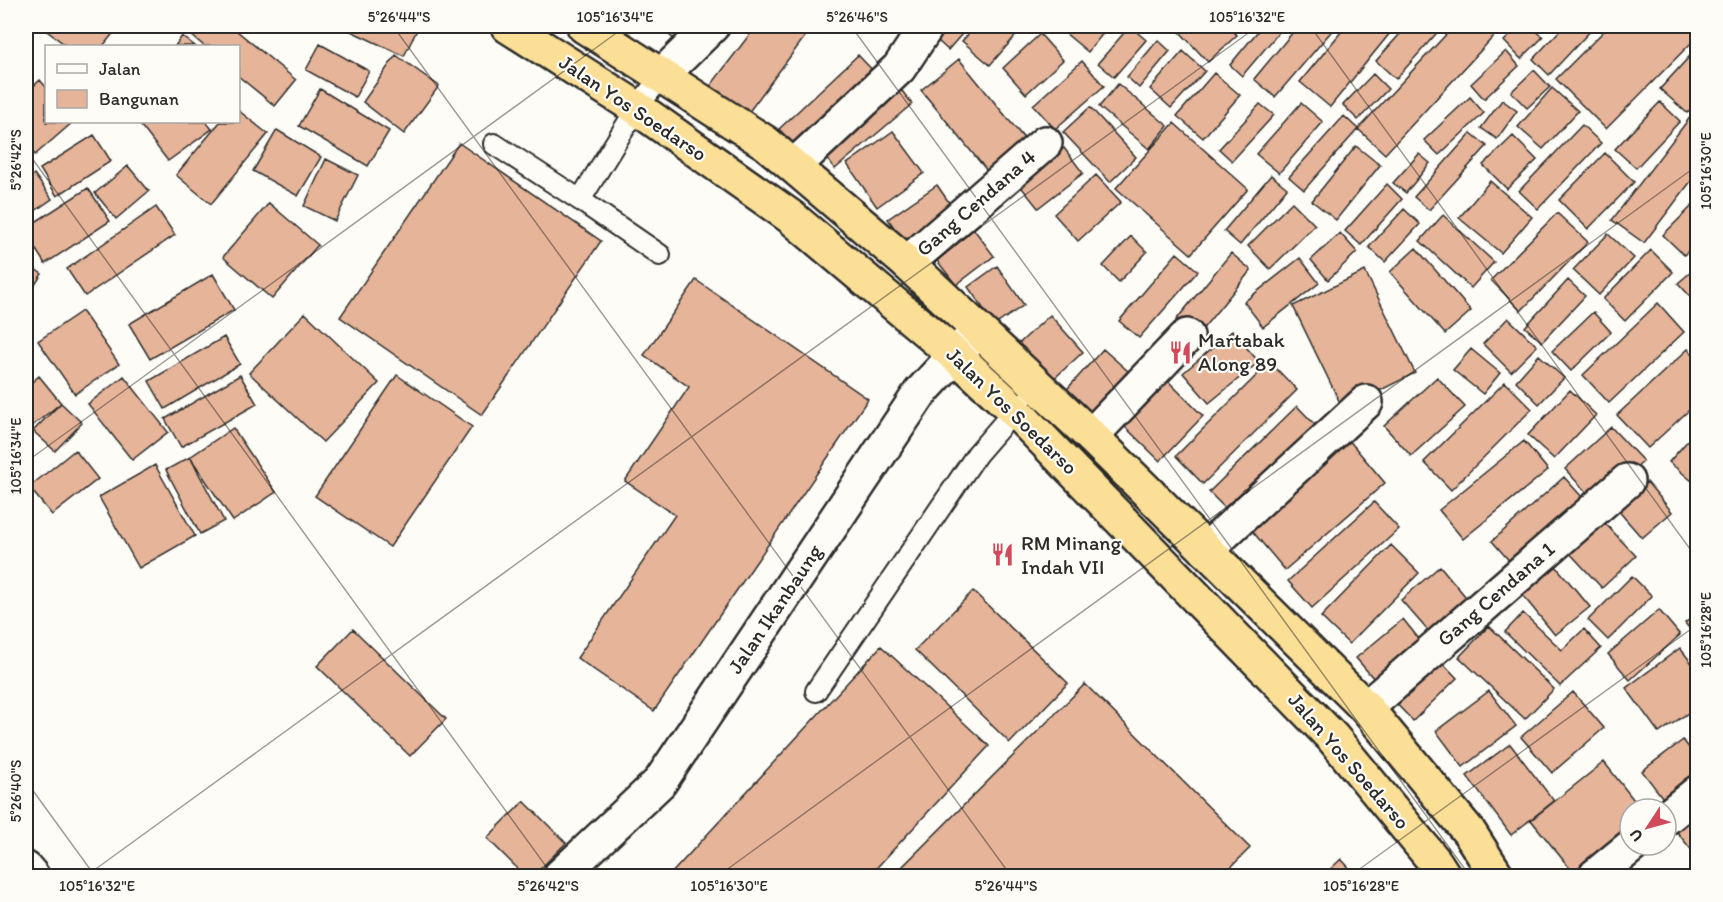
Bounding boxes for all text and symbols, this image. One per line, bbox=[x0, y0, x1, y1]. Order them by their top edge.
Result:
text: 5°26'44"S bbox=[368, 8, 430, 26]
text: 105°16'34"E bbox=[576, 8, 654, 26]
text: 5°26'46"S bbox=[826, 8, 888, 26]
text: 105°16'32"E bbox=[1209, 8, 1285, 26]
legend bbox=[45, 45, 240, 123]
street label: Jalan Yos Soedarso bbox=[555, 49, 712, 166]
text: Jalan bbox=[99, 58, 141, 80]
text: Bangunan bbox=[99, 88, 179, 110]
text: 5°26'42"S bbox=[7, 129, 25, 191]
text: 105°16'30"E bbox=[1697, 132, 1715, 210]
street label: Gang Cendana 4 bbox=[911, 144, 1041, 261]
place label: Martabak Along 89 bbox=[1198, 327, 1285, 376]
restaurant icon: Martabak Along 89 bbox=[1167, 339, 1193, 365]
street label: Jalan Yos Soedarso bbox=[941, 342, 1083, 480]
text: 105°16'34"E bbox=[7, 417, 25, 495]
place label: RM Minang Indah VII bbox=[1021, 530, 1122, 579]
street label: Gang Cendana 1 bbox=[1432, 536, 1560, 651]
street label: Jalan Ikanbaung bbox=[722, 539, 827, 678]
restaurant icon: RM Minang Indah VII bbox=[990, 542, 1016, 568]
text: 105°16'28"E bbox=[1697, 592, 1715, 668]
street label: Jalan Yos Soedarso bbox=[1283, 687, 1416, 834]
text: 5°26'40"S bbox=[7, 759, 25, 823]
north arrow bbox=[1618, 797, 1678, 857]
text: U bbox=[1625, 826, 1647, 845]
text: 105°16'32"E bbox=[59, 877, 135, 895]
text: 5°26'42"S bbox=[517, 877, 579, 895]
text: 105°16'30"E bbox=[690, 877, 768, 895]
text: 5°26'44"S bbox=[975, 877, 1037, 895]
text: 105°16'28"E bbox=[1323, 877, 1399, 895]

